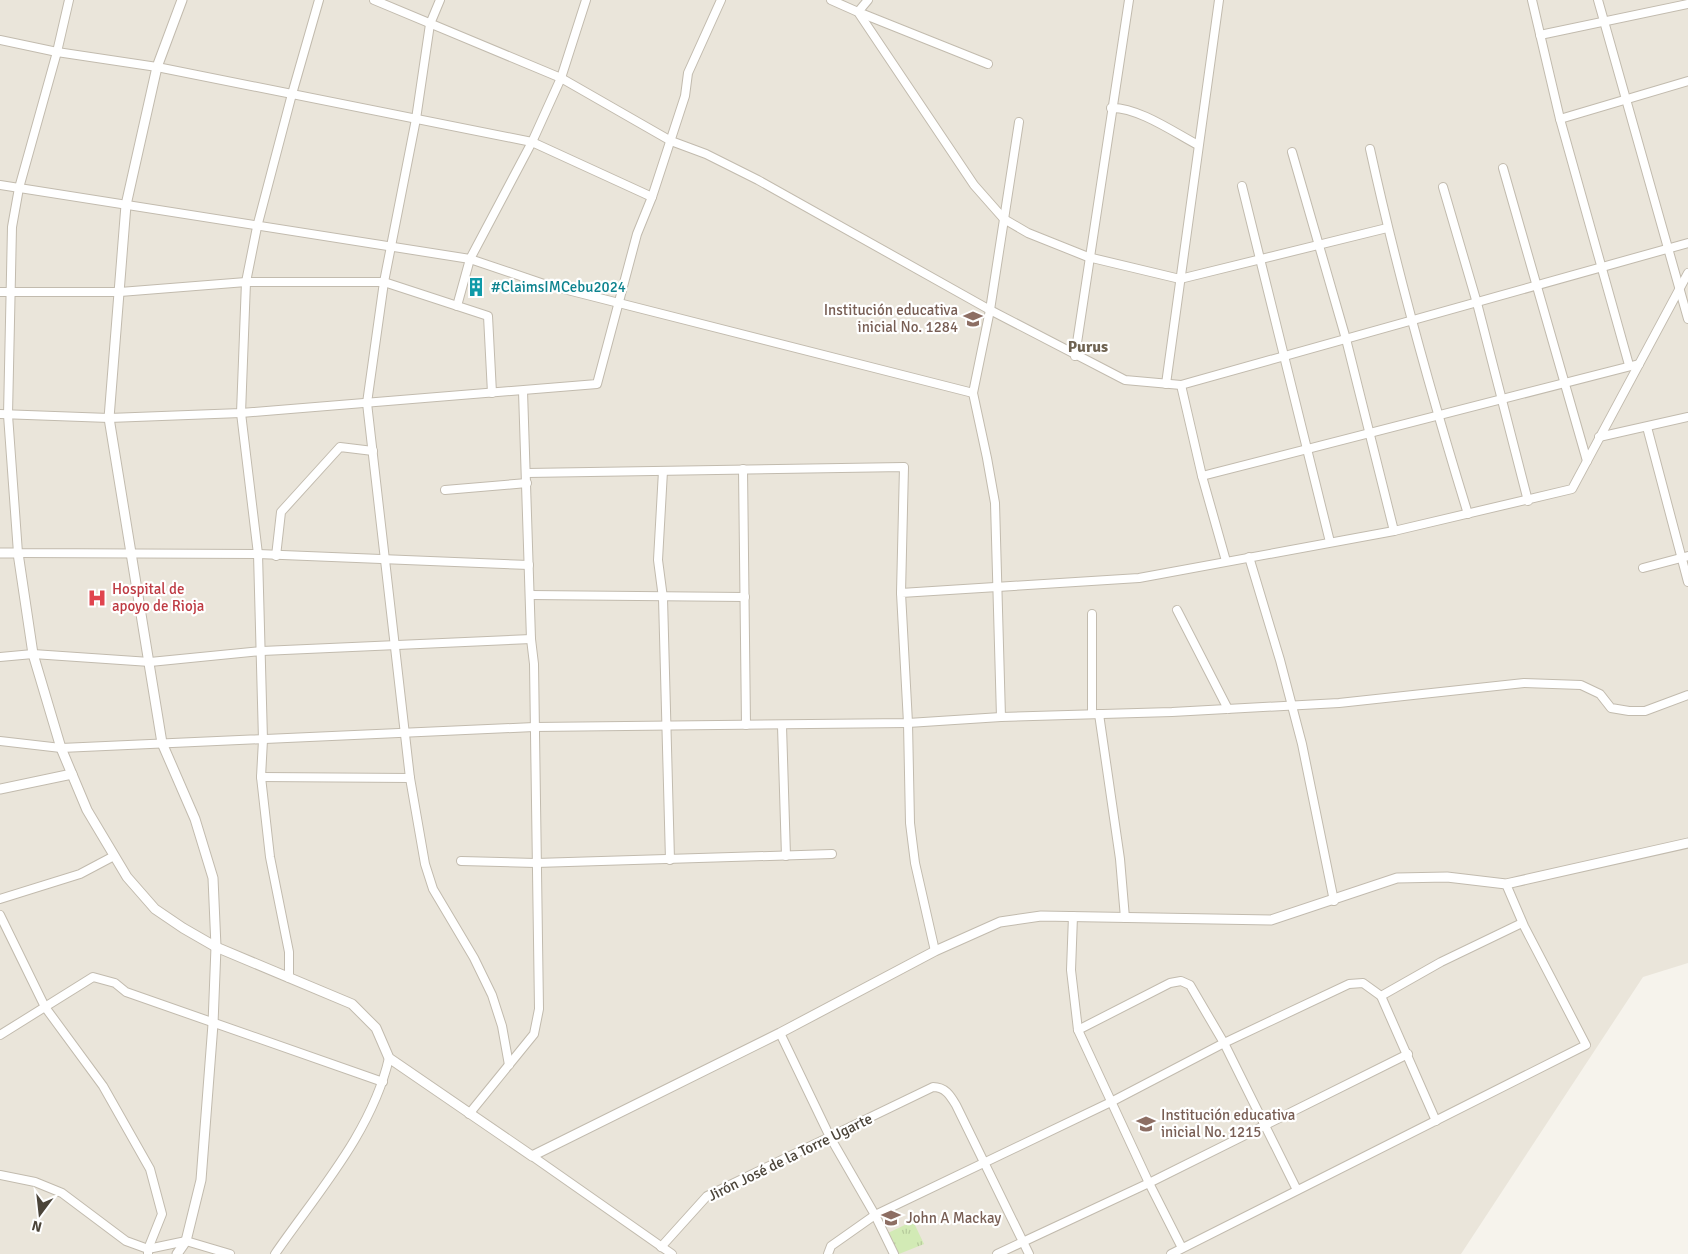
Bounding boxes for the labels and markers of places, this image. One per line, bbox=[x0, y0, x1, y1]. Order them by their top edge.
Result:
building icon: #ClaimsIMCebu2024 bbox=[465, 276, 487, 298]
place label: #ClaimsIMCebu2024 bbox=[491, 278, 626, 296]
place label: Institución educativa inicial No. 1284 bbox=[824, 301, 958, 336]
school or university icon: Institución educativa inicial No. 1284 bbox=[962, 308, 984, 330]
place label: Hospital de apoyo de Rioja bbox=[112, 580, 204, 615]
hospital icon: Hospital de apoyo de Rioja bbox=[86, 587, 108, 609]
place label: Institución educativa inicial No. 1215 bbox=[1161, 1106, 1295, 1141]
school or university icon: Institución educativa inicial No. 1215 bbox=[1135, 1113, 1157, 1135]
school or university icon: John A Mackay bbox=[880, 1207, 902, 1229]
place label: John A Mackay bbox=[906, 1209, 1001, 1227]

